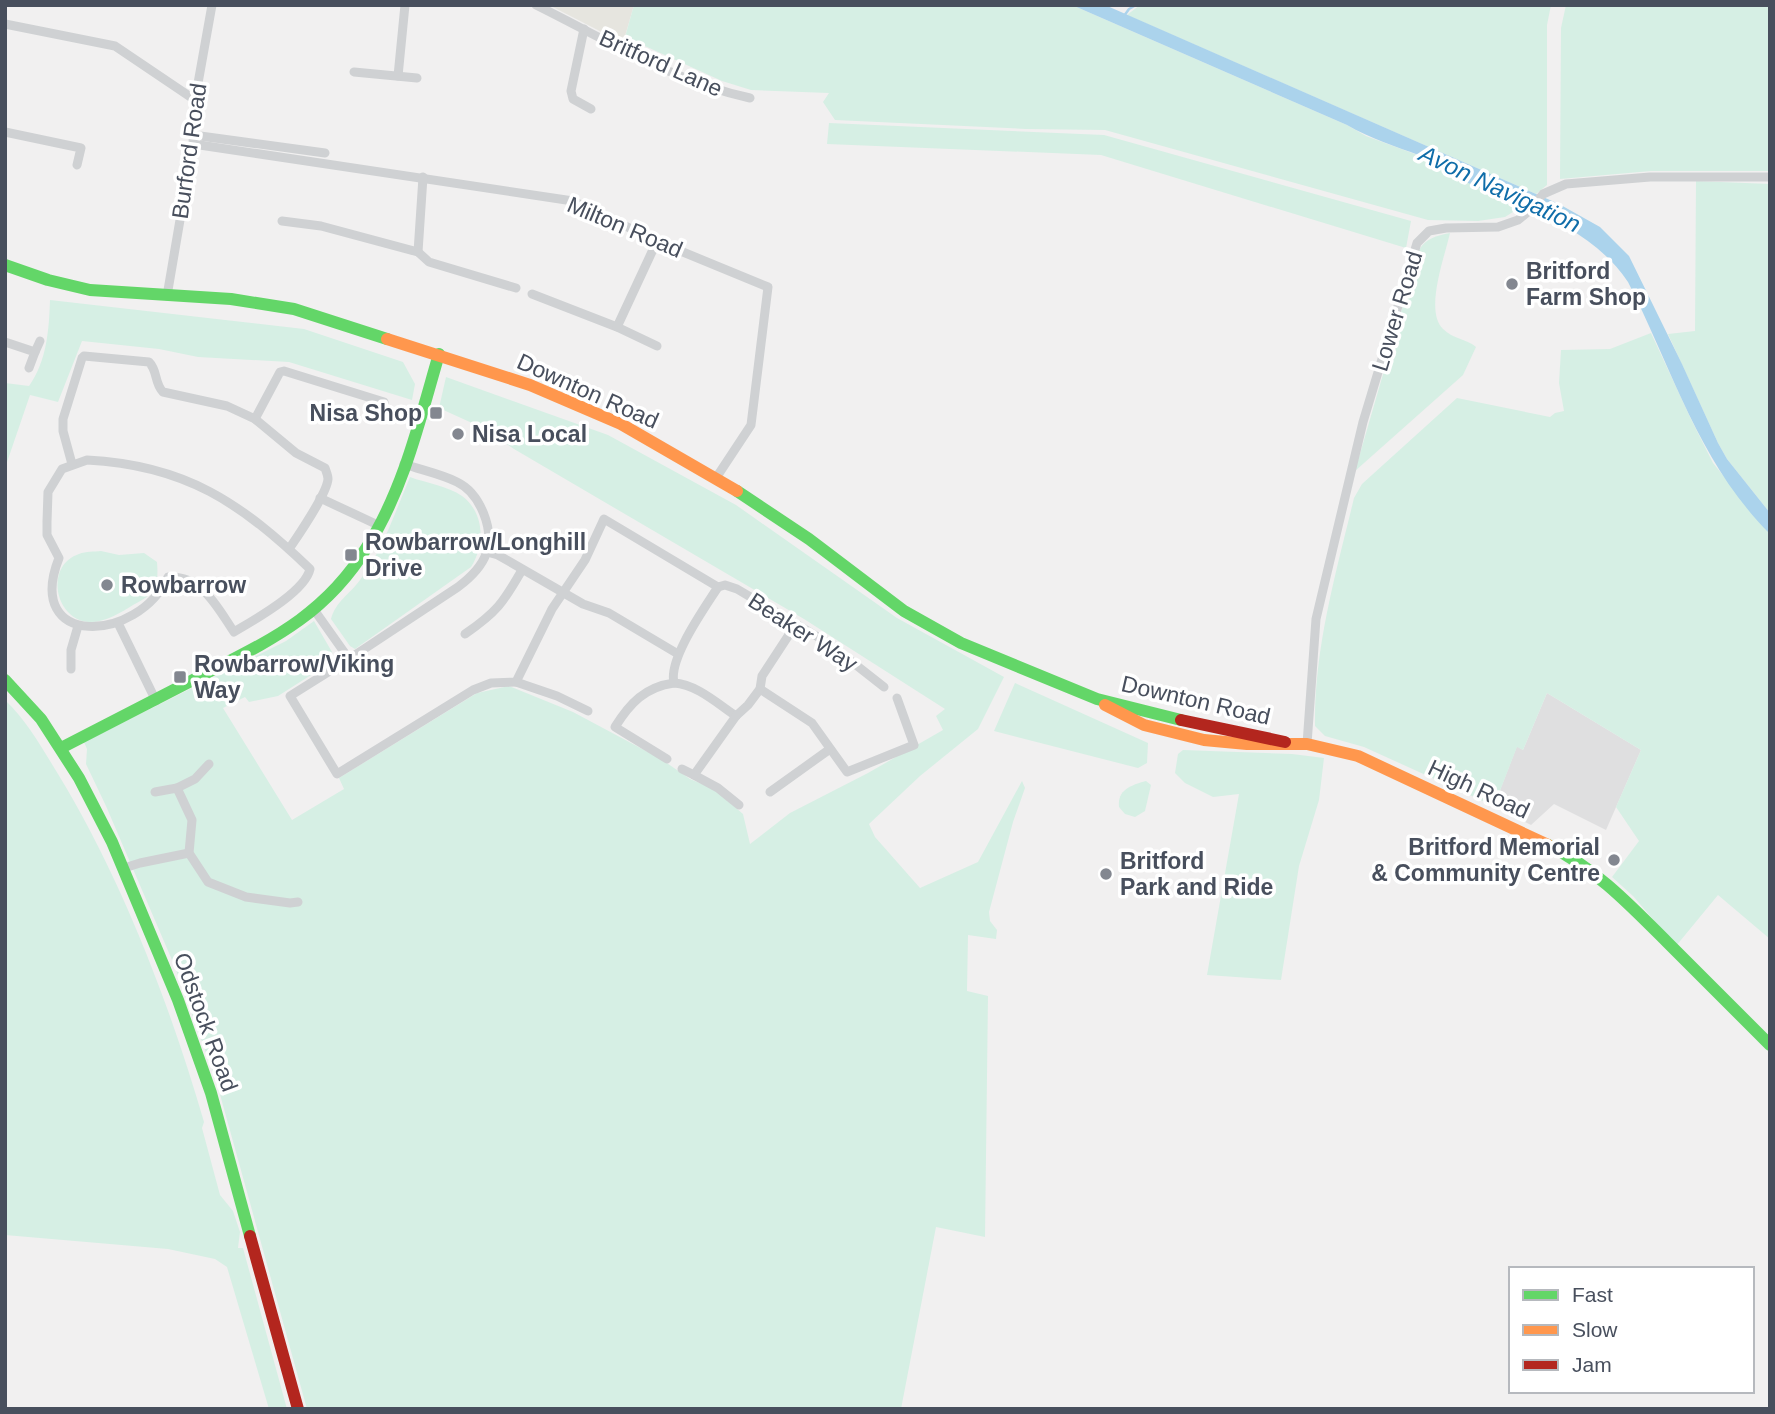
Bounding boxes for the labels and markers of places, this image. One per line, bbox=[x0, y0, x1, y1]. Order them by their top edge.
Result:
place label: Britford Farm Shop bbox=[1526, 258, 1646, 310]
marker: Britford Farm Shop bbox=[1504, 276, 1520, 292]
place label: Nisa Shop bbox=[310, 400, 422, 426]
marker: Nisa Shop bbox=[428, 405, 444, 421]
place label: Nisa Local bbox=[472, 421, 587, 447]
marker: Nisa Local bbox=[450, 426, 466, 442]
place label: Rowbarrow/Longhill Drive bbox=[365, 529, 586, 581]
marker: Rowbarrow/Longhill Drive bbox=[343, 547, 359, 563]
place label: Rowbarrow bbox=[121, 572, 246, 598]
marker: Rowbarrow bbox=[99, 577, 115, 593]
place label: Rowbarrow/Viking Way bbox=[194, 651, 394, 703]
marker: Rowbarrow/Viking Way bbox=[172, 669, 188, 685]
place label: Britford Memorial & Community Centre bbox=[1371, 834, 1600, 886]
place label: Britford Park and Ride bbox=[1120, 848, 1273, 900]
marker: Britford Memorial & Community Centre bbox=[1606, 852, 1622, 868]
marker: Britford Park and Ride bbox=[1098, 866, 1114, 882]

